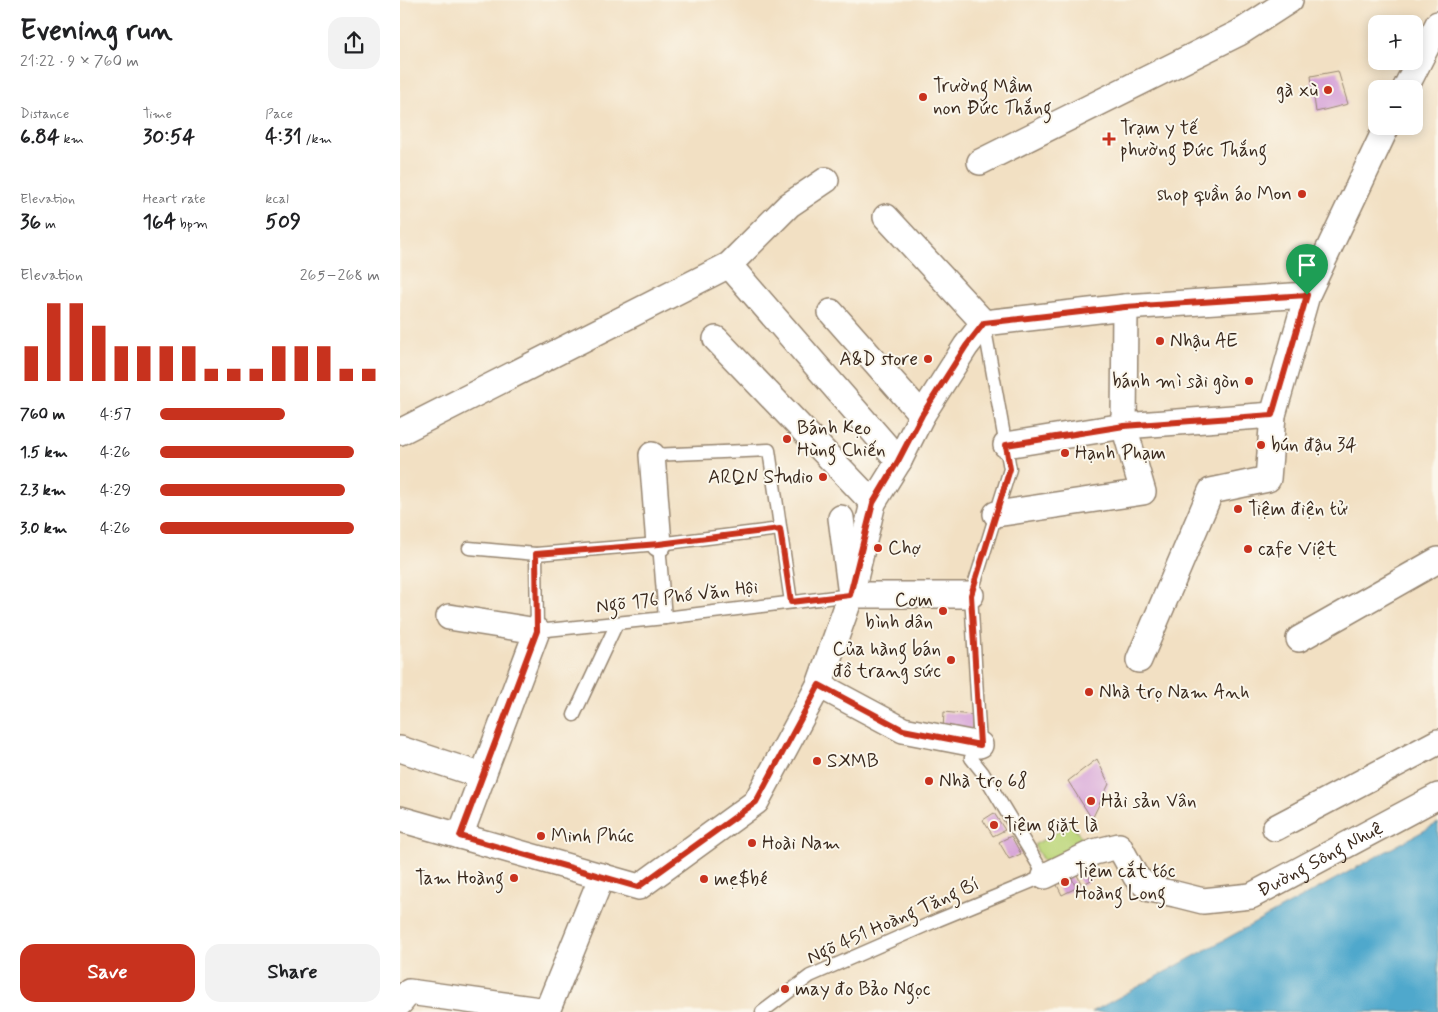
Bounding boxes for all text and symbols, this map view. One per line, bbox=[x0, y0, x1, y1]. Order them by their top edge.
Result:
text: Evening run bbox=[20, 13, 173, 50]
map controls bbox=[1368, 15, 1423, 135]
button: + bbox=[1368, 15, 1423, 70]
button: share bbox=[328, 17, 380, 69]
text: 21:22 · 9 × 760 m bbox=[20, 51, 139, 72]
place label: Trường Mầm non Đức Thắng bbox=[933, 74, 1052, 124]
place label: gà xù bbox=[1276, 78, 1318, 104]
button: − bbox=[1368, 80, 1423, 135]
marker: gà xù bbox=[1322, 84, 1334, 96]
marker: Trường Mầm non Đức Thắng bbox=[917, 91, 929, 103]
text: Distance bbox=[20, 105, 69, 123]
text: Time bbox=[143, 105, 172, 123]
text: Pace bbox=[265, 105, 293, 123]
place label: Trạm y tế phường Đức Thắng bbox=[1120, 116, 1267, 166]
text: 6.84 bbox=[20, 123, 60, 151]
text: 30:54 bbox=[143, 123, 195, 151]
text: 4:31 bbox=[265, 123, 302, 151]
text: km bbox=[60, 130, 84, 148]
text: /km bbox=[302, 130, 332, 148]
marker: Trạm y tế phường Đức Thắng bbox=[1102, 132, 1116, 146]
place label: shop quần áo Mon bbox=[1157, 182, 1292, 207]
marker: shop quần áo Mon bbox=[1296, 188, 1308, 200]
text: Elevation bbox=[20, 190, 75, 208]
text: Heart rate bbox=[143, 190, 206, 208]
text: kcal bbox=[265, 190, 289, 208]
text: 36 bbox=[20, 208, 41, 236]
text: 164 bbox=[143, 208, 176, 236]
text: 509 bbox=[265, 208, 301, 236]
text: m bbox=[41, 215, 56, 233]
text: bpm bbox=[176, 215, 208, 233]
pin bbox=[1286, 244, 1328, 295]
icon: arrive bbox=[1293, 251, 1321, 279]
text: Elevation bbox=[20, 265, 83, 286]
text: 265–268 m bbox=[300, 265, 380, 286]
place label: Nhậu AE bbox=[1170, 329, 1238, 354]
marker: Nhậu AE bbox=[1154, 335, 1166, 347]
place label: A&D store bbox=[839, 347, 918, 372]
marker: A&D store bbox=[922, 353, 934, 365]
place label: bánh mì sài gòn bbox=[1112, 369, 1239, 395]
marker: bánh mì sài gòn bbox=[1243, 375, 1255, 387]
text: 760 m bbox=[20, 404, 65, 425]
text: 4:57 bbox=[100, 404, 131, 425]
place label: Bánh Kẹo Hùng Chiến bbox=[797, 416, 886, 466]
marker: Bánh Kẹo Hùng Chiến bbox=[781, 433, 793, 445]
place label: bún đậu 34 bbox=[1271, 433, 1357, 458]
marker: bún đậu 34 bbox=[1255, 439, 1267, 451]
place label: Hạnh Phạm bbox=[1075, 441, 1166, 466]
text: 1.5 km bbox=[20, 442, 68, 463]
text: 4:26 bbox=[100, 442, 130, 463]
marker: Hạnh Phạm bbox=[1059, 447, 1071, 459]
place label: ARQN Studio bbox=[708, 465, 813, 490]
marker: ARQN Studio bbox=[817, 471, 829, 483]
text: 2.3 km bbox=[20, 480, 66, 501]
text: 4:29 bbox=[100, 480, 131, 501]
place label: Tiệm điện tử bbox=[1248, 497, 1348, 522]
marker: Tiệm điện tử bbox=[1232, 503, 1244, 515]
text: 3.0 km bbox=[20, 518, 67, 539]
text: 4:26 bbox=[100, 518, 130, 539]
place label: Chợ bbox=[888, 536, 921, 561]
place label: cafe Việt bbox=[1258, 537, 1337, 562]
marker: Chợ bbox=[872, 542, 884, 554]
marker: cafe Việt bbox=[1242, 543, 1254, 555]
street label: Ngõ 176 Phố Văn Hội bbox=[595, 575, 760, 622]
place label: Cơm bình dân bbox=[865, 588, 933, 635]
marker: Cơm bình dân bbox=[937, 605, 949, 617]
place label: Của hàng bán đồ trang sức bbox=[833, 637, 941, 685]
marker: Của hàng bán đồ trang sức bbox=[945, 654, 957, 666]
place label: Nhà trọ Nam Anh bbox=[1099, 680, 1250, 705]
marker: Nhà trọ Nam Anh bbox=[1083, 686, 1095, 698]
place label: SXMB bbox=[827, 749, 879, 774]
marker: SXMB bbox=[811, 755, 823, 767]
place label: Nhà trọ 68 bbox=[939, 769, 1028, 794]
marker: Nhà trọ 68 bbox=[923, 775, 935, 787]
place label: Hải sản Vân bbox=[1101, 789, 1196, 814]
marker: Hải sản Vân bbox=[1085, 795, 1097, 807]
place label: Tiệm giặt là bbox=[1004, 813, 1098, 841]
street label: Đường Sông Nhuệ bbox=[1253, 815, 1387, 903]
marker: Tiệm giặt là bbox=[988, 819, 1000, 831]
place label: Minh Phúc bbox=[551, 824, 634, 849]
marker: Minh Phúc bbox=[535, 830, 547, 842]
place label: Hoài Nam bbox=[762, 831, 840, 856]
marker: Hoài Nam bbox=[746, 837, 758, 849]
place label: Tiệm cắt tóc Hoàng Long bbox=[1075, 859, 1176, 909]
place label: Tam Hoàng bbox=[415, 866, 504, 894]
place label: mẹ$bé bbox=[714, 867, 767, 892]
marker: Tam Hoàng bbox=[508, 872, 520, 884]
street label: Ngõ 451 Hoàng Tăng Bí bbox=[803, 872, 984, 973]
marker: mẹ$bé bbox=[698, 873, 710, 885]
marker: Tiệm cắt tóc Hoàng Long bbox=[1059, 876, 1071, 888]
button: Save bbox=[20, 944, 195, 1002]
button: Share bbox=[205, 944, 380, 1002]
place label: may đo Bảo Ngọc bbox=[795, 977, 931, 1005]
marker: may đo Bảo Ngọc bbox=[779, 983, 791, 995]

